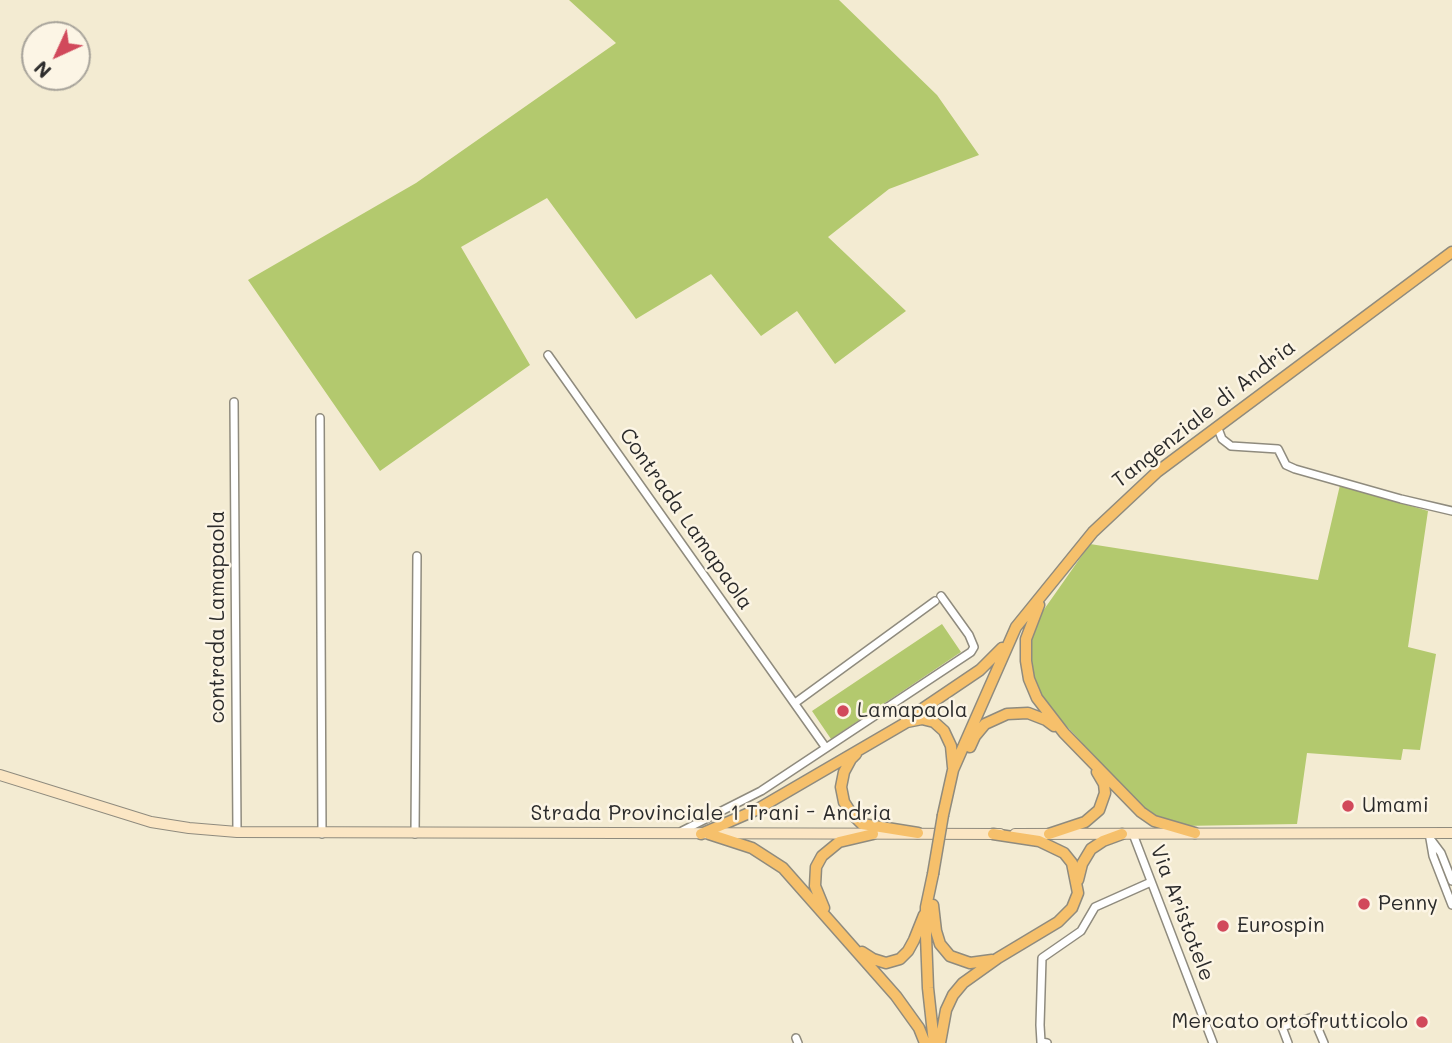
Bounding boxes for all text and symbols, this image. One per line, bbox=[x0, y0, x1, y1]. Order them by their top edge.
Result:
north arrow bbox=[21, 21, 91, 91]
text: N bbox=[28, 56, 56, 84]
street label: Tangenziale di Andria bbox=[1107, 335, 1301, 493]
street label: Contrada Lamapaola bbox=[614, 423, 758, 615]
street label: contrada Lamapaola bbox=[205, 510, 231, 724]
place label: Lamapaola bbox=[857, 698, 968, 724]
marker: Lamapaola bbox=[835, 703, 851, 719]
place label: Umami bbox=[1362, 793, 1429, 819]
marker: Umami bbox=[1340, 798, 1356, 814]
street label: Strada Provinciale 1 Trani - Andria bbox=[531, 801, 891, 827]
street label: Via Aristotele bbox=[1144, 841, 1220, 985]
place label: Penny bbox=[1378, 891, 1438, 917]
marker: Penny bbox=[1356, 896, 1372, 912]
place label: Eurospin bbox=[1237, 913, 1325, 939]
marker: Eurospin bbox=[1215, 918, 1231, 934]
place label: Mercato ortofrutticolo bbox=[1172, 1009, 1408, 1035]
marker: Mercato ortofrutticolo bbox=[1414, 1014, 1430, 1030]

